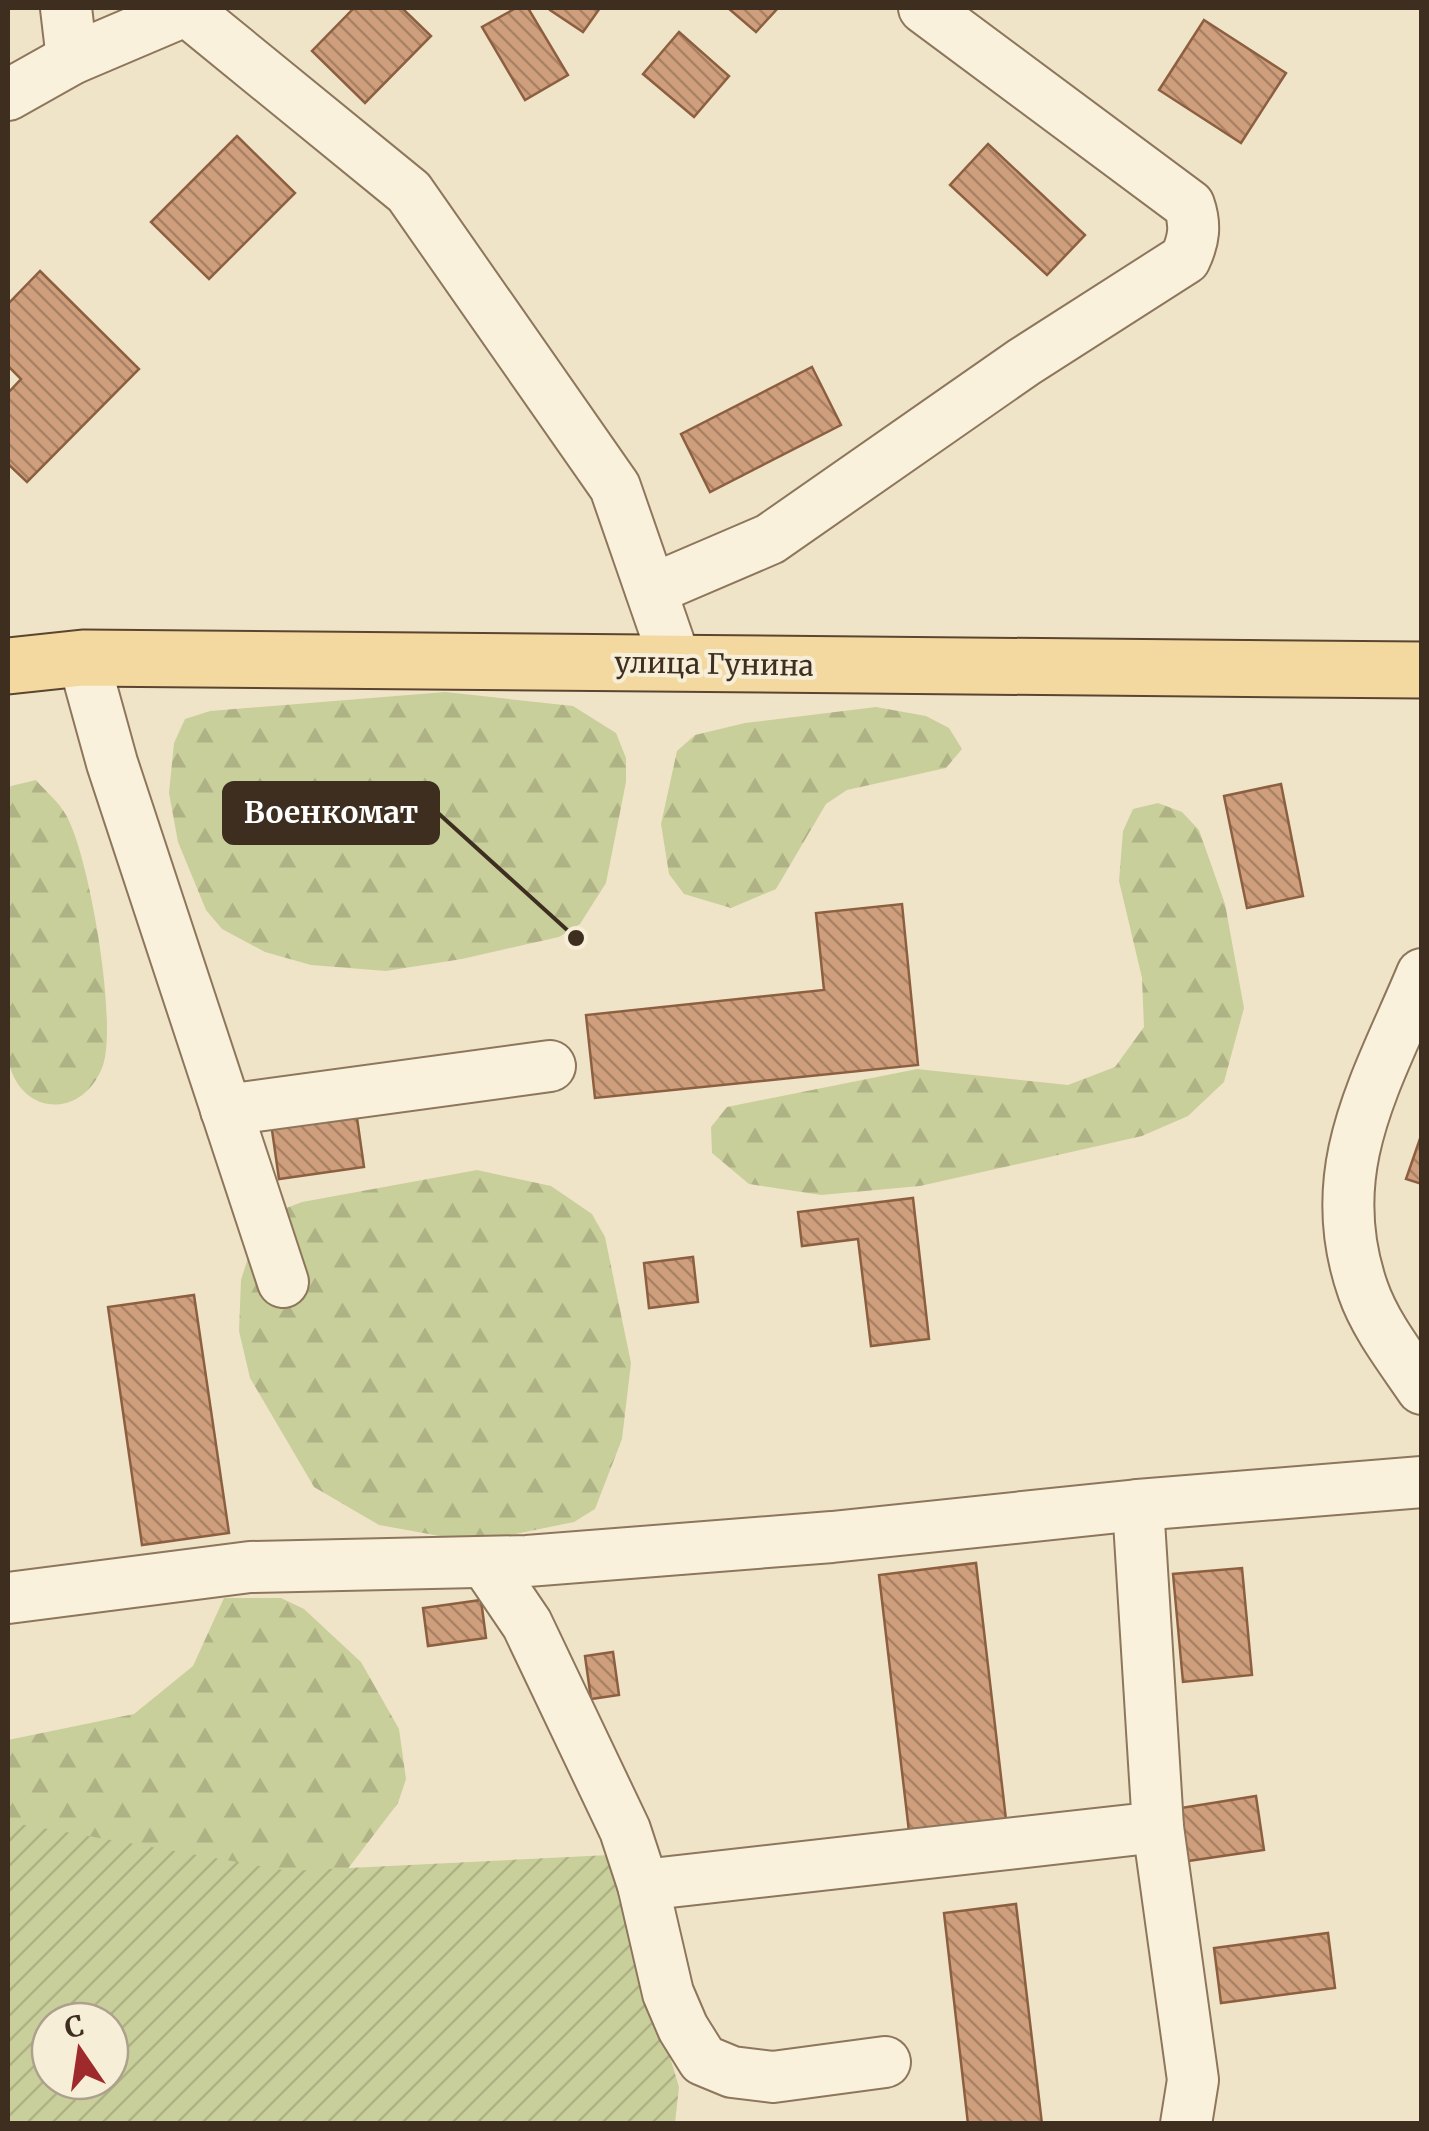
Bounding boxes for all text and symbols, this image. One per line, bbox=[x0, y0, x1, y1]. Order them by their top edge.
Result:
street label: улица Гунина bbox=[614, 644, 814, 684]
callout: Военкомат bbox=[224, 783, 438, 843]
text: Военкомат bbox=[244, 793, 418, 831]
north arrow bbox=[30, 2001, 130, 2101]
text: С bbox=[61, 2007, 87, 2046]

